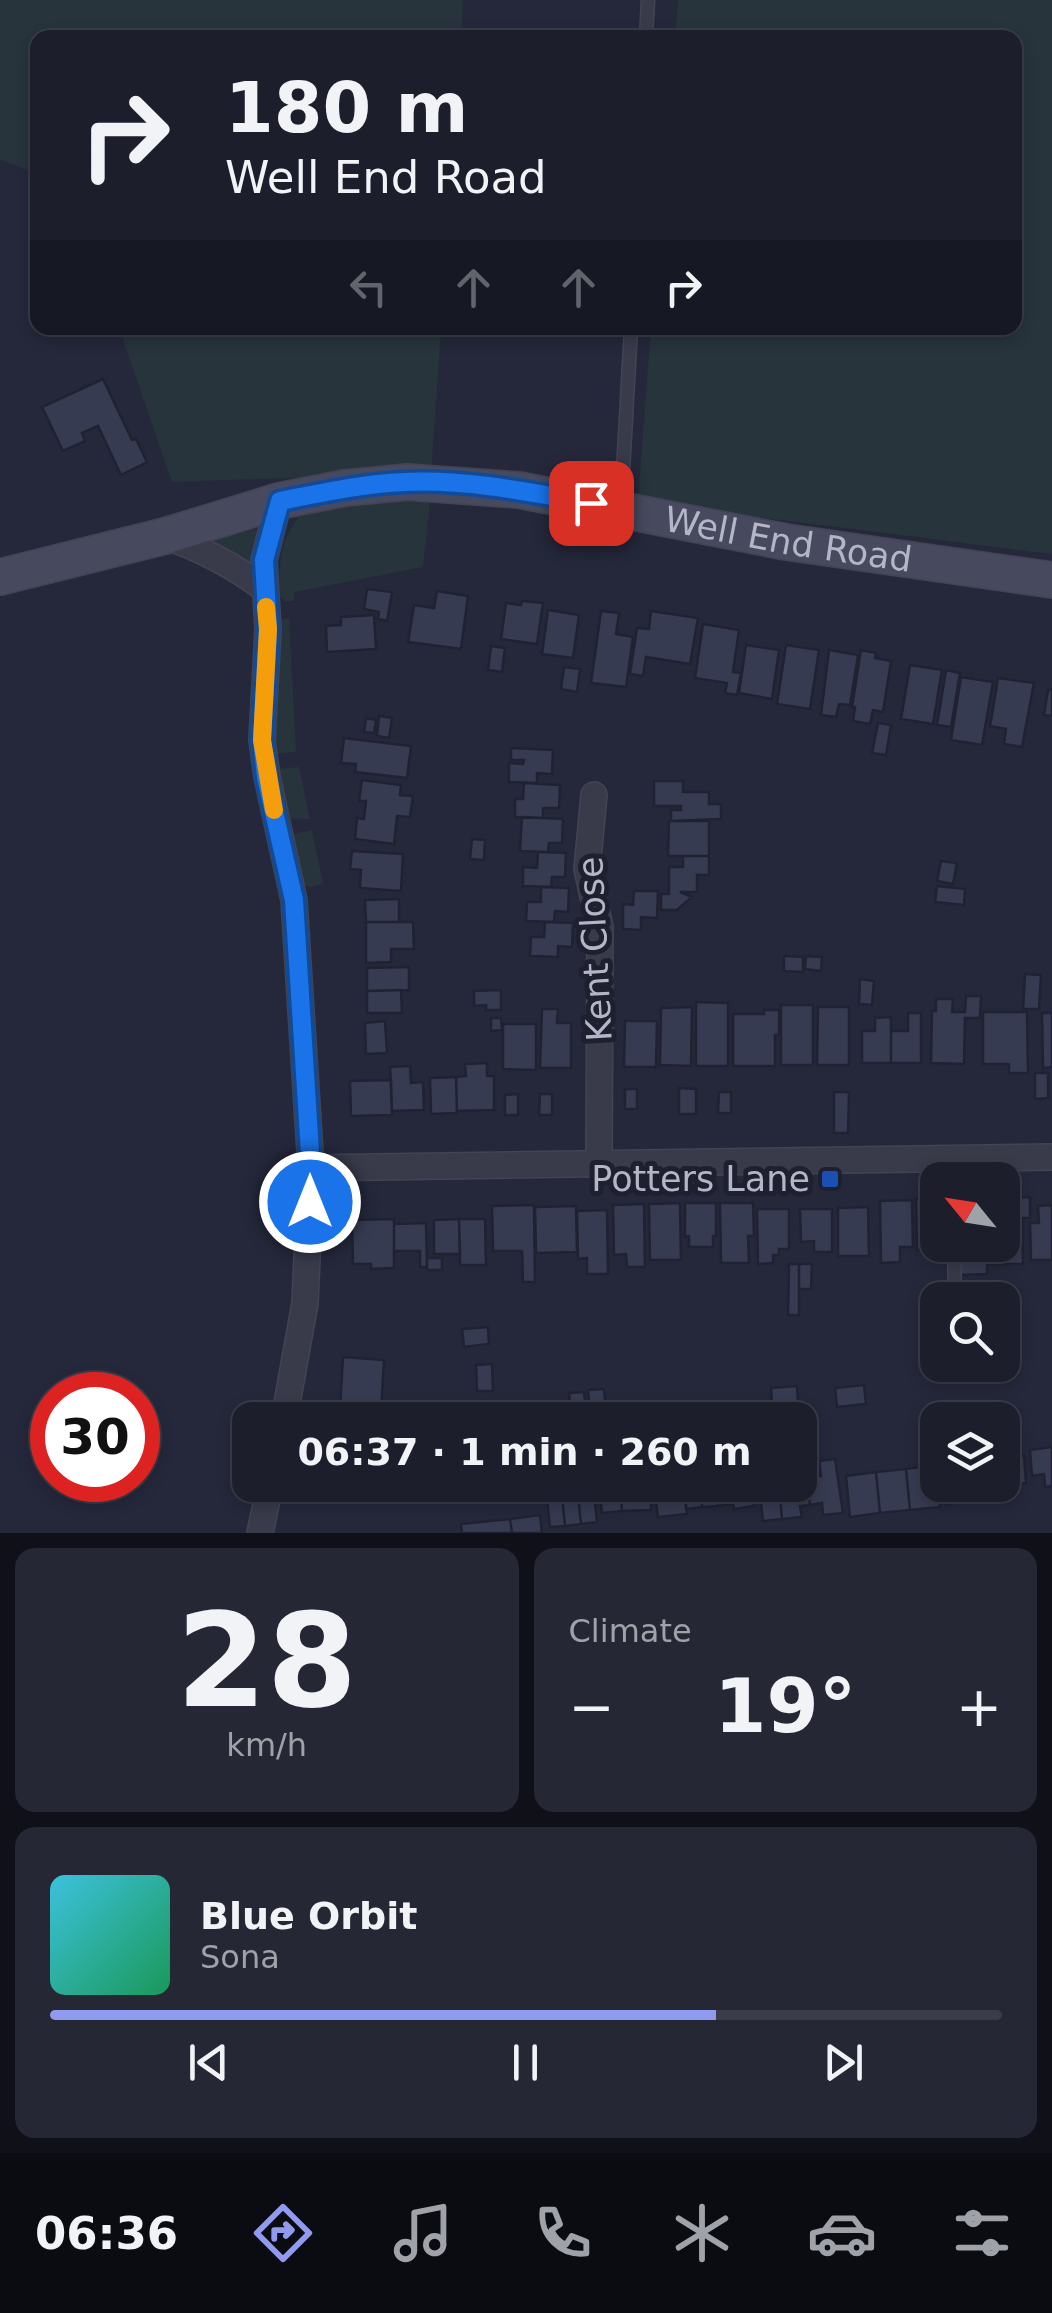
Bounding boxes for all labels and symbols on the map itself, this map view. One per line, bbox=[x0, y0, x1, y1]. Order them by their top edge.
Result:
pin bbox=[549, 461, 634, 546]
street label: Well End Road bbox=[661, 499, 915, 580]
street label: Kent Close bbox=[570, 856, 620, 1042]
position arrow bbox=[258, 1150, 362, 1254]
place label: Potters Lane bbox=[591, 1159, 810, 1199]
north arrow bbox=[920, 1162, 1020, 1262]
marker: Potters Lane bbox=[819, 1168, 841, 1190]
speed limit sign: 30 bbox=[30, 1372, 160, 1502]

